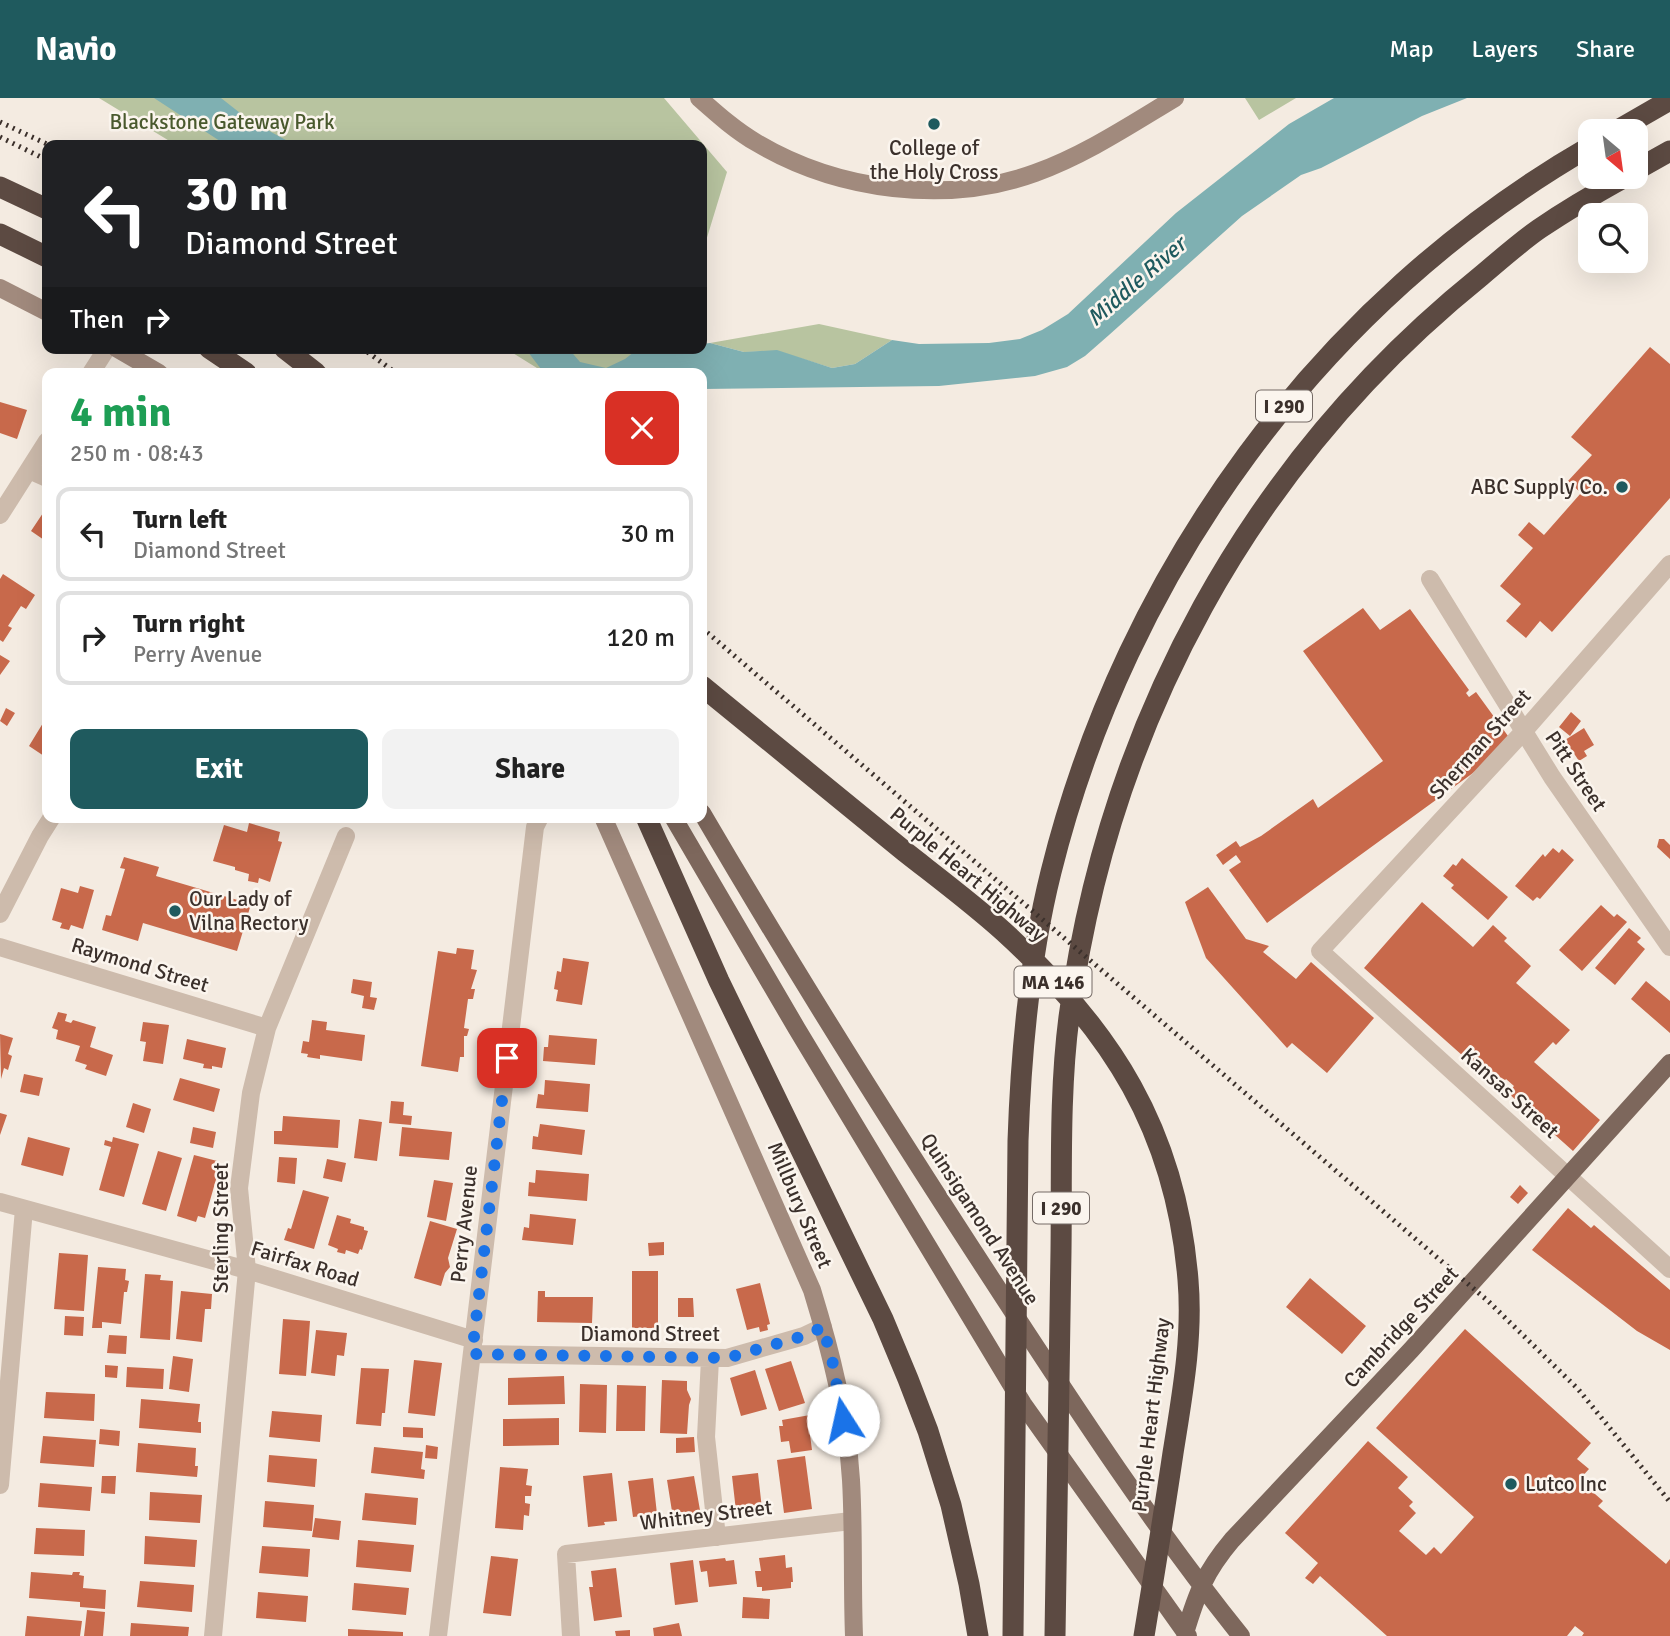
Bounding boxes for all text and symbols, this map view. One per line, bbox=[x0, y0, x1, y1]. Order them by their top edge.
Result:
text: Navio bbox=[35, 29, 117, 70]
text: Map bbox=[1389, 34, 1434, 64]
text: Layers bbox=[1472, 34, 1538, 64]
text: Share bbox=[1576, 34, 1635, 64]
park label: Blackstone Gateway Park bbox=[109, 109, 335, 135]
marker: College of the Holy Cross bbox=[926, 116, 942, 132]
north arrow bbox=[1578, 119, 1648, 189]
map controls bbox=[1578, 119, 1648, 273]
place label: College of the Holy Cross bbox=[870, 135, 998, 185]
text: 30 m bbox=[185, 164, 288, 224]
icon: left bbox=[70, 168, 161, 259]
button: search bbox=[1578, 203, 1648, 273]
text: Diamond Street bbox=[185, 224, 398, 263]
water label: Middle River bbox=[1081, 228, 1195, 332]
icon: right bbox=[138, 301, 176, 339]
text: Then bbox=[70, 304, 124, 336]
text: 4 min bbox=[70, 387, 171, 438]
road number: I 290 bbox=[1256, 390, 1312, 422]
button: close bbox=[605, 391, 679, 465]
text: 250 m · 08:43 bbox=[70, 439, 204, 468]
place label: ABC Supply Co. bbox=[1471, 474, 1608, 500]
marker: ABC Supply Co. bbox=[1614, 479, 1630, 495]
text: Turn left bbox=[133, 504, 227, 536]
icon: left bbox=[74, 515, 112, 553]
text: 30 m bbox=[620, 518, 675, 550]
text: Diamond Street bbox=[133, 536, 286, 565]
text: Turn right bbox=[133, 608, 245, 640]
icon: right bbox=[74, 619, 112, 657]
text: 120 m bbox=[606, 622, 675, 654]
text: Perry Avenue bbox=[133, 640, 262, 669]
street label: Sherman Street bbox=[1424, 683, 1536, 805]
street label: Pitt Street bbox=[1540, 726, 1612, 816]
button: Exit bbox=[70, 729, 368, 809]
button: Share bbox=[382, 729, 679, 809]
street label: Purple Heart Highway bbox=[885, 801, 1051, 947]
place label: Our Lady of Vilna Rectory bbox=[189, 886, 309, 936]
marker: Our Lady of Vilna Rectory bbox=[167, 903, 183, 919]
street label: Raymond Street bbox=[68, 932, 212, 998]
road number: MA 146 bbox=[1014, 967, 1092, 998]
pin bbox=[477, 1028, 537, 1088]
icon: arrive bbox=[488, 1039, 526, 1077]
street label: Kansas Street bbox=[1456, 1042, 1564, 1144]
street label: Quinsigamond Avenue bbox=[915, 1128, 1045, 1310]
street label: Millbury Street bbox=[762, 1138, 838, 1272]
street label: Sterling Street bbox=[208, 1163, 234, 1293]
street label: Perry Avenue bbox=[445, 1164, 483, 1284]
road number: I 290 bbox=[1033, 1192, 1089, 1224]
street label: Fairfax Road bbox=[248, 1235, 362, 1293]
street label: Cambridge Street bbox=[1338, 1261, 1464, 1393]
street label: Purple Heart Highway bbox=[1126, 1316, 1176, 1514]
street label: Diamond Street bbox=[580, 1321, 720, 1347]
position arrow bbox=[806, 1383, 880, 1457]
place label: Lutco Inc bbox=[1525, 1471, 1607, 1497]
marker: Lutco Inc bbox=[1503, 1476, 1519, 1492]
street label: Whitney Street bbox=[638, 1494, 774, 1536]

